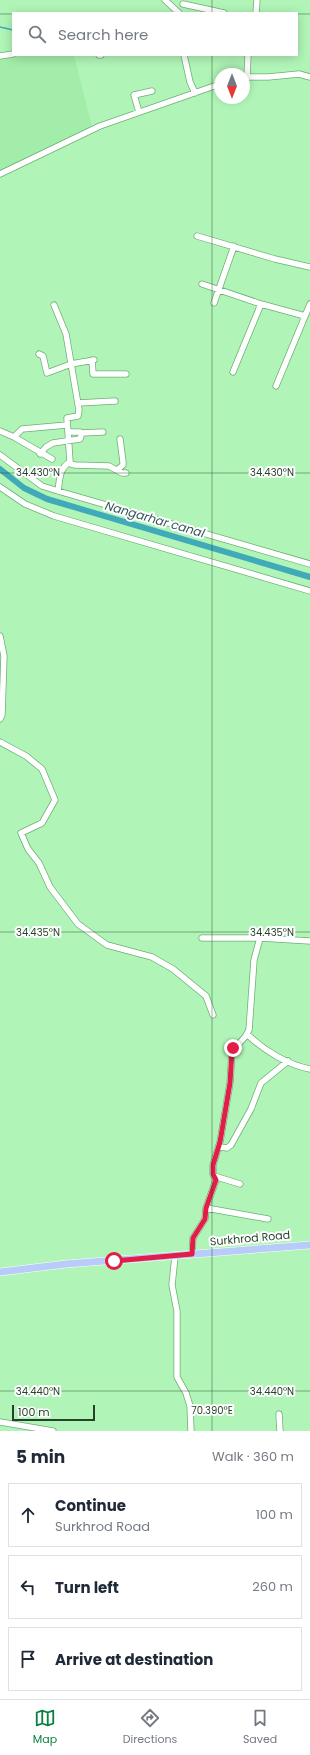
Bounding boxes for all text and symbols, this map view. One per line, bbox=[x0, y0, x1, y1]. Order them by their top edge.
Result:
search box bbox=[12, 12, 298, 56]
icon: search bbox=[26, 23, 48, 45]
text: Search here bbox=[58, 24, 148, 45]
north arrow bbox=[214, 68, 250, 104]
text: 34.430°N bbox=[16, 465, 60, 480]
text: 34.430°N bbox=[250, 465, 294, 480]
water label: Nangarhar canal bbox=[103, 497, 207, 541]
text: 34.435°N bbox=[16, 925, 60, 940]
text: 34.435°N bbox=[250, 925, 294, 940]
route end bbox=[224, 1039, 242, 1057]
street label: Surkhrod Road bbox=[209, 1227, 291, 1249]
route start bbox=[105, 1252, 123, 1270]
text: 34.440°N bbox=[16, 1384, 60, 1399]
text: 34.440°N bbox=[250, 1384, 294, 1399]
scale bar bbox=[12, 1403, 95, 1422]
text: 70.390°E bbox=[191, 1403, 233, 1418]
text: 100 m bbox=[18, 1404, 50, 1420]
text: 5 min bbox=[16, 1445, 65, 1469]
text: Walk · 360 m bbox=[212, 1447, 294, 1466]
text: Continue bbox=[55, 1495, 126, 1516]
icon: ahead bbox=[17, 1504, 39, 1526]
text: 100 m bbox=[256, 1505, 293, 1524]
text: Surkhrod Road bbox=[55, 1517, 150, 1536]
icon: left bbox=[17, 1576, 39, 1598]
text: Turn left bbox=[55, 1577, 119, 1598]
text: 260 m bbox=[252, 1577, 293, 1596]
icon: arrive bbox=[17, 1648, 39, 1670]
text: Arrive at destination bbox=[55, 1649, 213, 1670]
tab: Map bbox=[33, 1707, 57, 1748]
tab: Directions bbox=[123, 1707, 177, 1748]
tab: Saved bbox=[243, 1707, 277, 1748]

